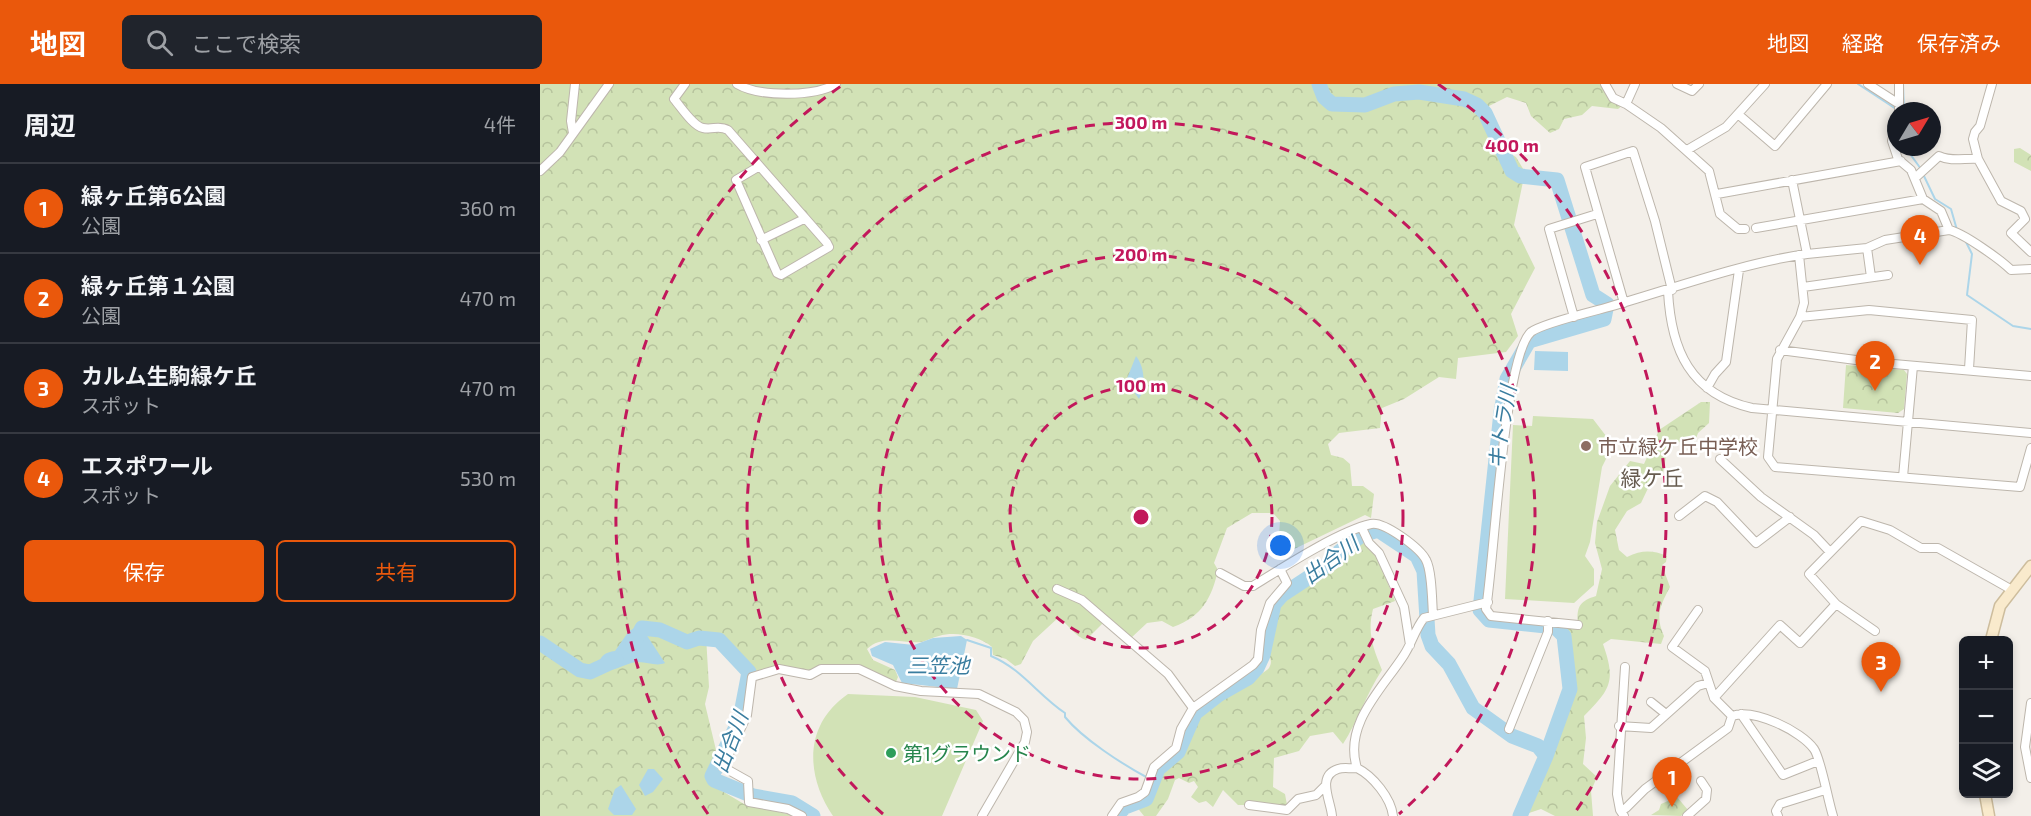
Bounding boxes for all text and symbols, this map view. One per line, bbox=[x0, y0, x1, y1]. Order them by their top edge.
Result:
search box bbox=[122, 15, 542, 69]
text: 地図 bbox=[30, 26, 86, 60]
icon: search bbox=[143, 26, 176, 59]
text: ここで検索 bbox=[191, 30, 301, 56]
text: 地図 bbox=[1767, 30, 1809, 55]
text: 経路 bbox=[1842, 30, 1884, 55]
text: 保存済み bbox=[1917, 30, 2001, 55]
north arrow bbox=[1887, 102, 1941, 156]
text: 周辺 bbox=[24, 109, 76, 140]
text: 300 m bbox=[1115, 111, 1167, 133]
text: 4件 bbox=[484, 112, 516, 136]
text: 400 m bbox=[1485, 134, 1539, 156]
text: 緑ヶ丘第6公園 bbox=[81, 182, 226, 208]
text: 1 bbox=[39, 196, 48, 220]
text: 360 m bbox=[459, 196, 516, 220]
text: 公園 bbox=[81, 213, 121, 237]
pin: 4 bbox=[1900, 216, 1940, 265]
text: 200 m bbox=[1115, 243, 1167, 265]
text: 緑ヶ丘第１公園 bbox=[81, 272, 235, 298]
text: 2 bbox=[38, 286, 49, 310]
text: 470 m bbox=[459, 286, 516, 310]
text: 公園 bbox=[81, 303, 121, 327]
pin: 2 bbox=[1856, 342, 1894, 391]
text: カルム生駒緑ケ丘 bbox=[81, 362, 257, 388]
text: 100 m bbox=[1116, 374, 1166, 396]
text: 3 bbox=[38, 376, 49, 400]
text: 470 m bbox=[459, 376, 516, 400]
water label: キトラ川 bbox=[1482, 382, 1520, 470]
text: スポット bbox=[81, 393, 161, 417]
place label: 市立緑ケ丘中学校 bbox=[1598, 434, 1758, 458]
marker: 市立緑ケ丘中学校 bbox=[1579, 439, 1593, 453]
text: エスポワール bbox=[81, 452, 213, 478]
district label: 緑ケ丘 bbox=[1621, 465, 1684, 490]
text: 4 bbox=[37, 466, 50, 490]
text: 530 m bbox=[460, 466, 516, 490]
text: スポット bbox=[81, 483, 161, 507]
centre of rings bbox=[1131, 507, 1151, 527]
water label: 出合川 bbox=[1297, 529, 1364, 588]
your location bbox=[1266, 531, 1295, 560]
button: 保存 bbox=[24, 540, 264, 602]
button: 共有 bbox=[276, 540, 516, 602]
map controls bbox=[1959, 636, 2013, 798]
button: + bbox=[1959, 636, 2013, 690]
pin: 3 bbox=[1862, 642, 1900, 692]
water label: 三笠池 bbox=[907, 652, 971, 677]
button: − bbox=[1959, 690, 2013, 744]
water label: 出合川 bbox=[706, 706, 753, 776]
place label: 第1グラウンド bbox=[903, 741, 1031, 765]
button: layers bbox=[1959, 744, 2013, 798]
marker: 第1グラウンド bbox=[884, 746, 898, 760]
pin: 1 bbox=[1652, 758, 1692, 807]

